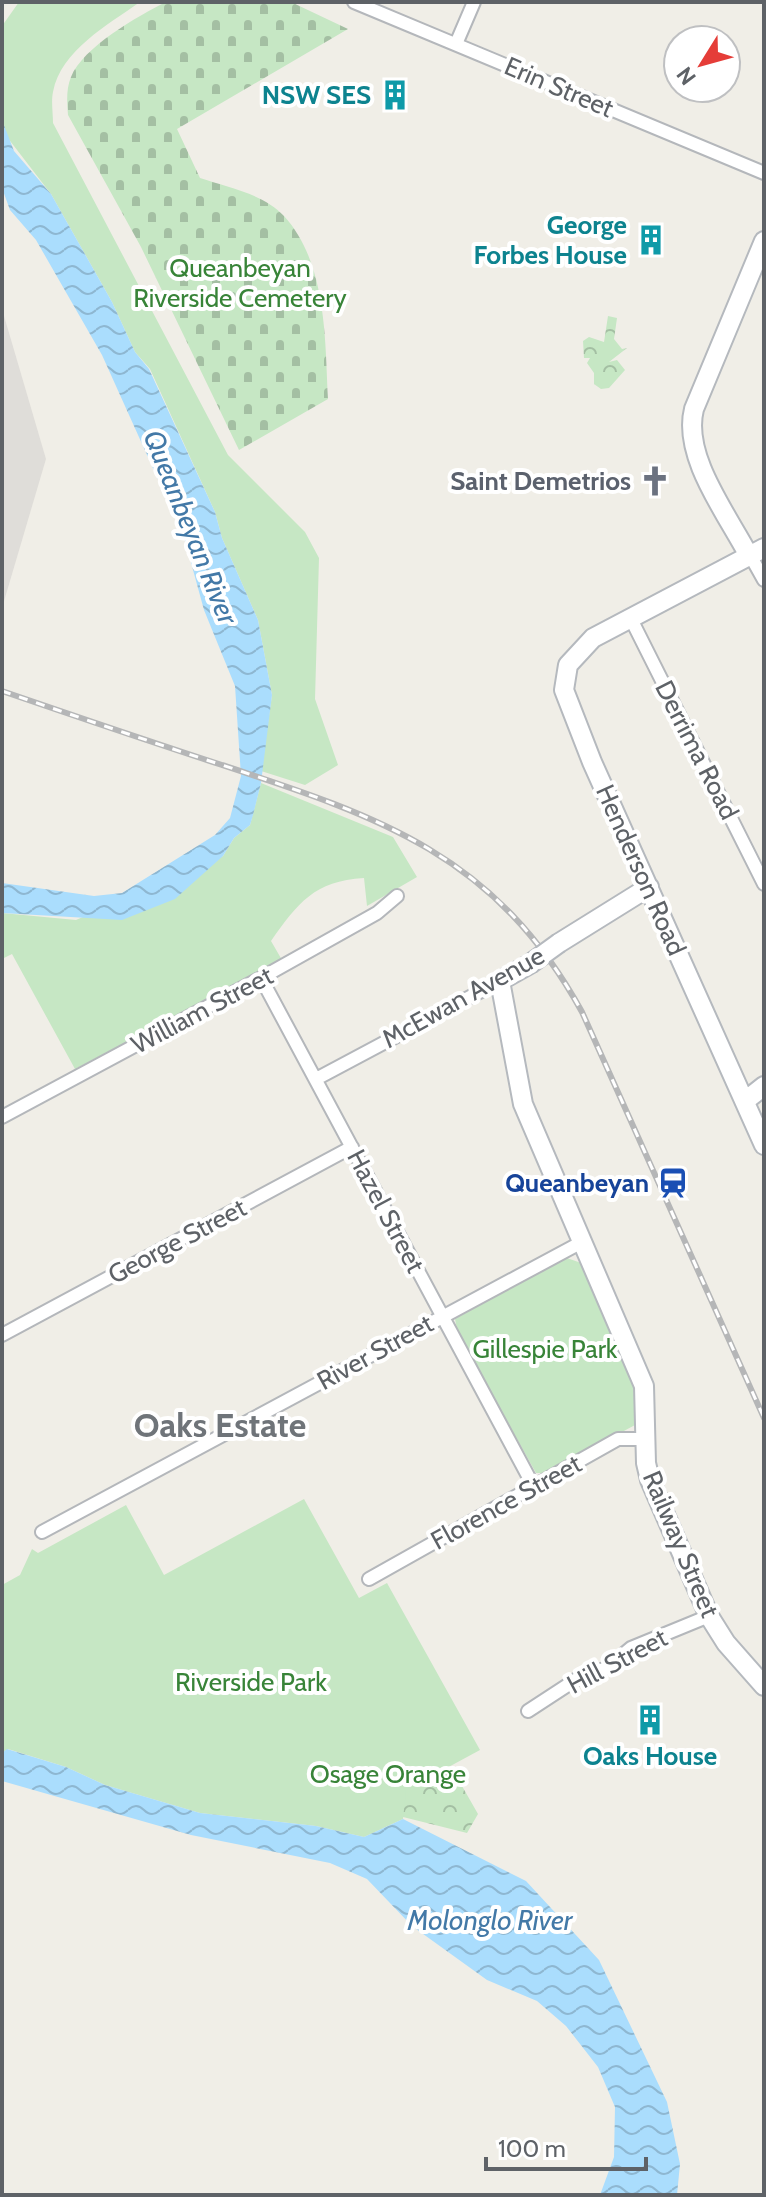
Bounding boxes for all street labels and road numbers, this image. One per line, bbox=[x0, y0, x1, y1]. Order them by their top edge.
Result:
street label: Erin Street bbox=[500, 50, 618, 124]
street label: Derrima Road bbox=[648, 675, 746, 825]
street label: Henderson Road bbox=[589, 780, 693, 960]
street label: McEwan Avenue bbox=[376, 939, 550, 1055]
street label: William Street bbox=[126, 959, 278, 1061]
street label: Hazel Street bbox=[340, 1144, 432, 1278]
street label: George Street bbox=[102, 1191, 252, 1291]
street label: River Street bbox=[311, 1307, 439, 1397]
street label: Florence Street bbox=[425, 1447, 587, 1557]
street label: Railway Street bbox=[636, 1466, 726, 1622]
street label: Hill Street bbox=[562, 1621, 673, 1701]

